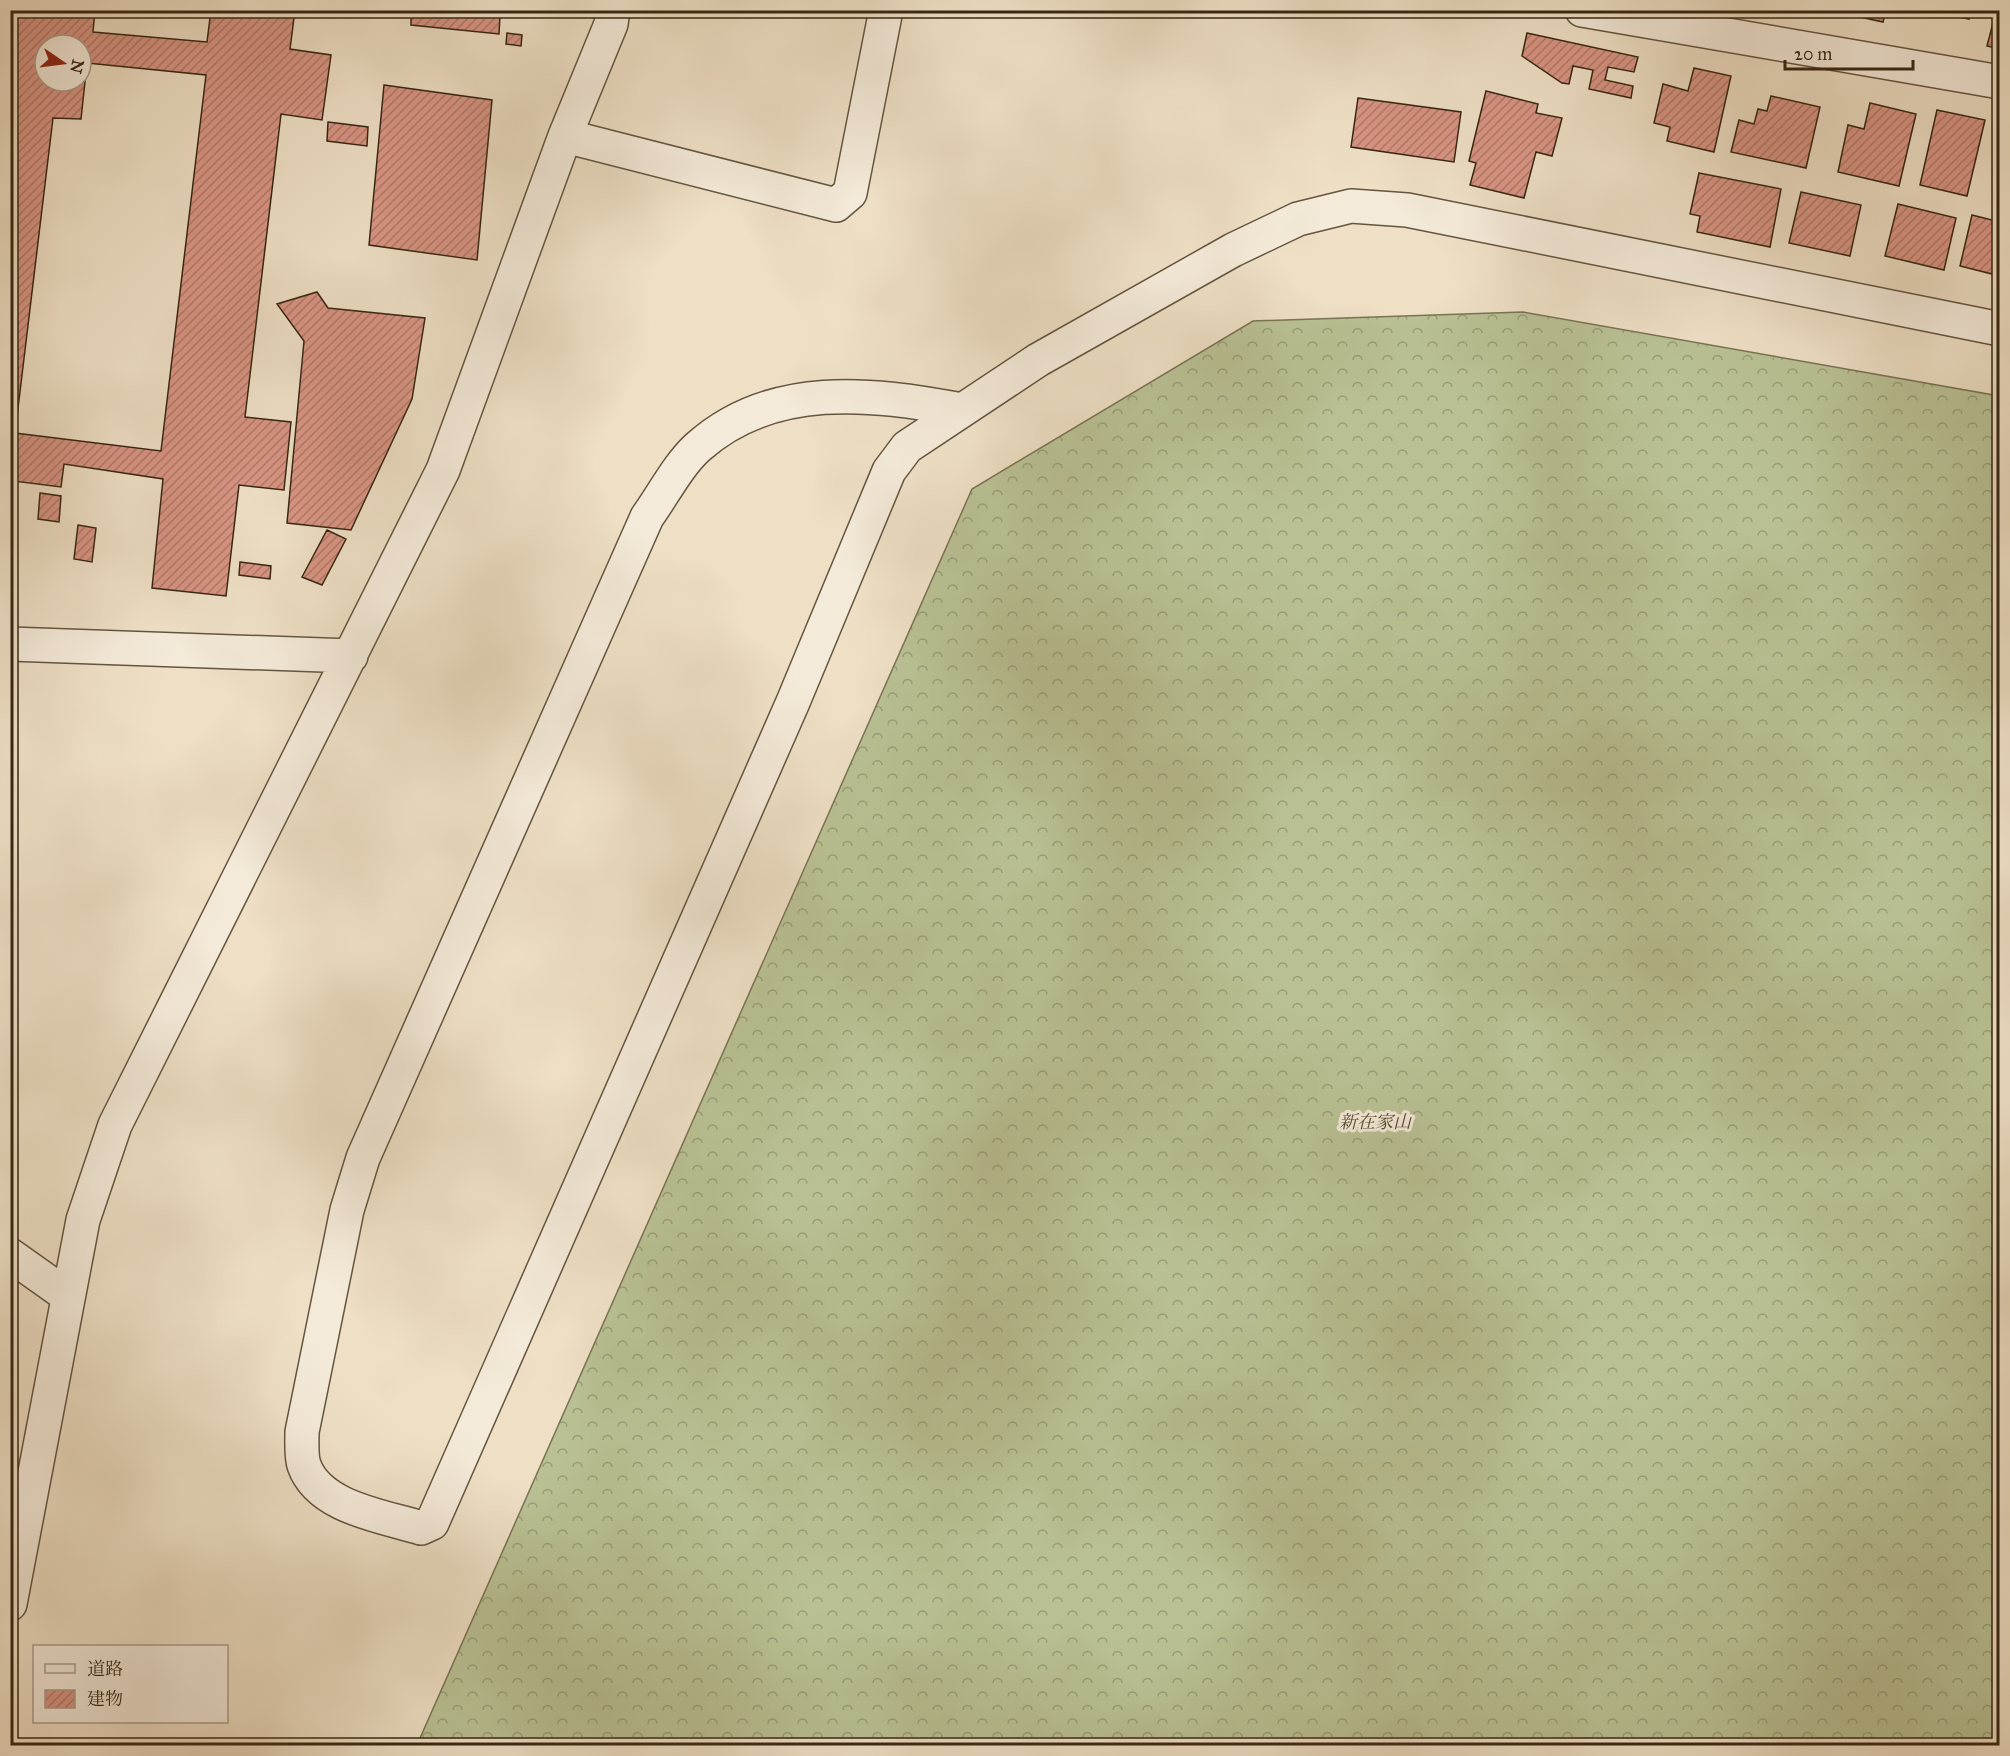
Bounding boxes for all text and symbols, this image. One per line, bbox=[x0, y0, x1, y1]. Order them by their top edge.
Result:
north arrow bbox=[33, 33, 93, 93]
scale bar bbox=[1785, 33, 1912, 71]
text: 20 m bbox=[1794, 43, 1832, 65]
text: N bbox=[66, 58, 88, 76]
park label: 新在家山 bbox=[1339, 1111, 1413, 1133]
legend bbox=[33, 1645, 228, 1723]
text: 道路 bbox=[87, 1658, 123, 1680]
text: 建物 bbox=[87, 1688, 123, 1710]

